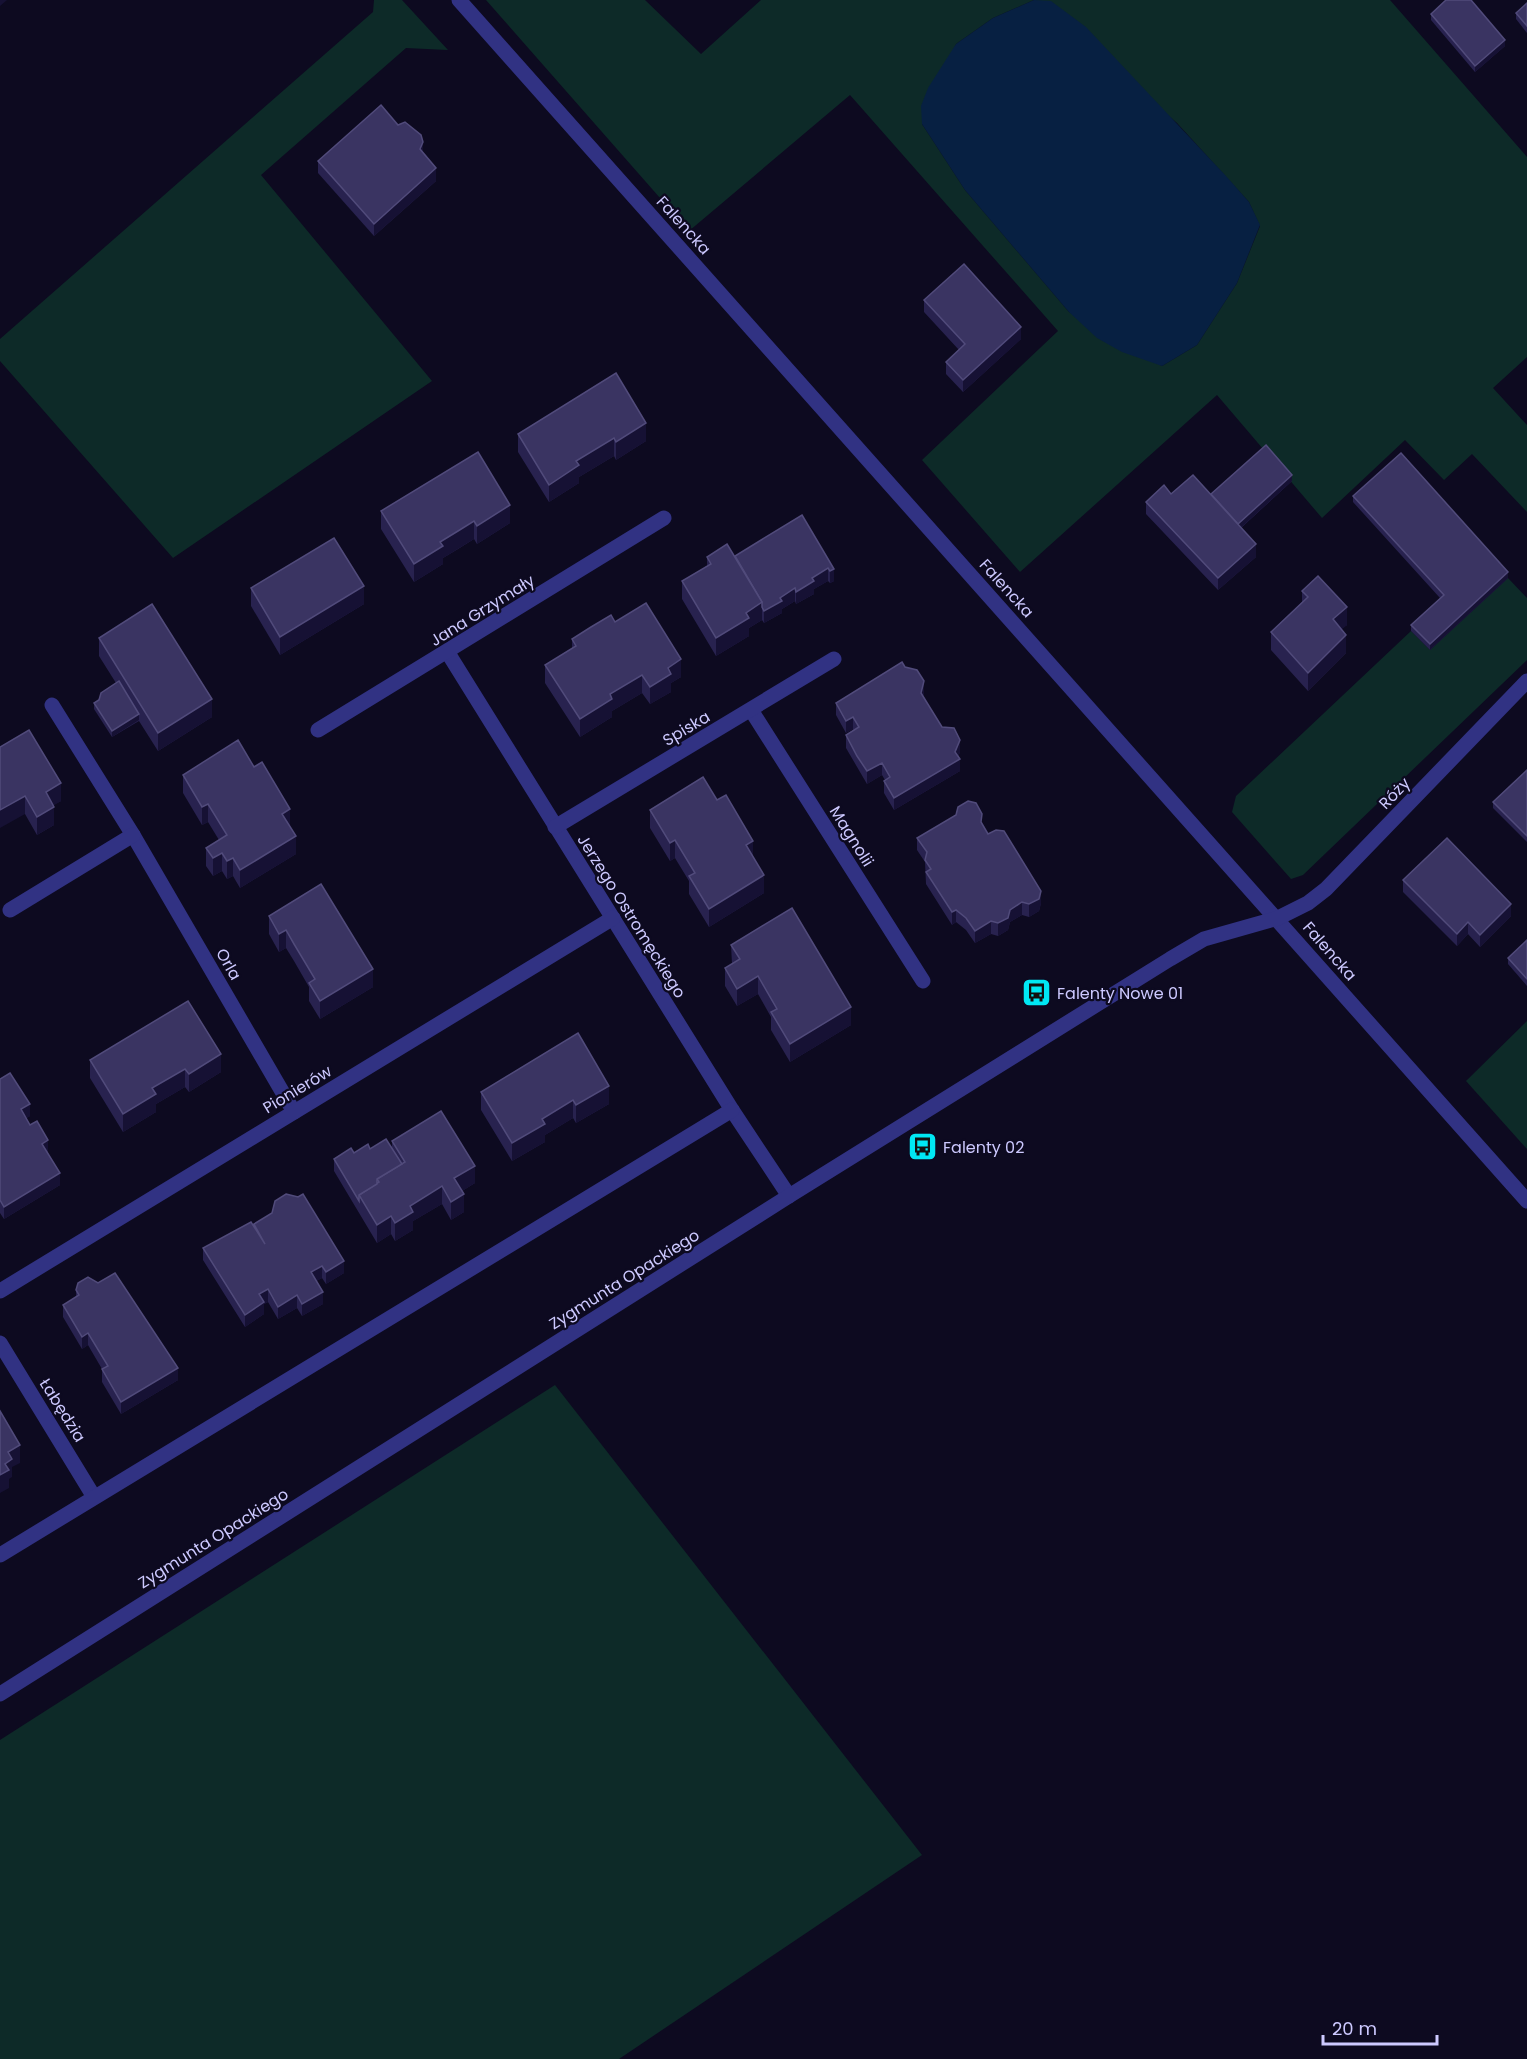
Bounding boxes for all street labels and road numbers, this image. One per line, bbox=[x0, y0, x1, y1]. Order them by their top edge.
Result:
street label: Falencka bbox=[651, 191, 716, 260]
street label: Falencka bbox=[974, 554, 1039, 623]
street label: Jana Grzymały bbox=[425, 569, 539, 652]
street label: Spiska bbox=[658, 705, 714, 752]
street label: Róży bbox=[1373, 772, 1415, 814]
street label: Magnolii bbox=[824, 801, 879, 871]
street label: Jerzego Ostromęckiego bbox=[572, 830, 691, 1003]
street label: Falencka bbox=[1297, 917, 1362, 986]
street label: Orla bbox=[210, 944, 247, 984]
street label: Pionierów bbox=[258, 1060, 336, 1119]
street label: Zygmunta Opackiego bbox=[545, 1224, 704, 1335]
street label: Łabędzia bbox=[34, 1374, 91, 1447]
street label: Zygmunta Opackiego bbox=[134, 1483, 293, 1594]

